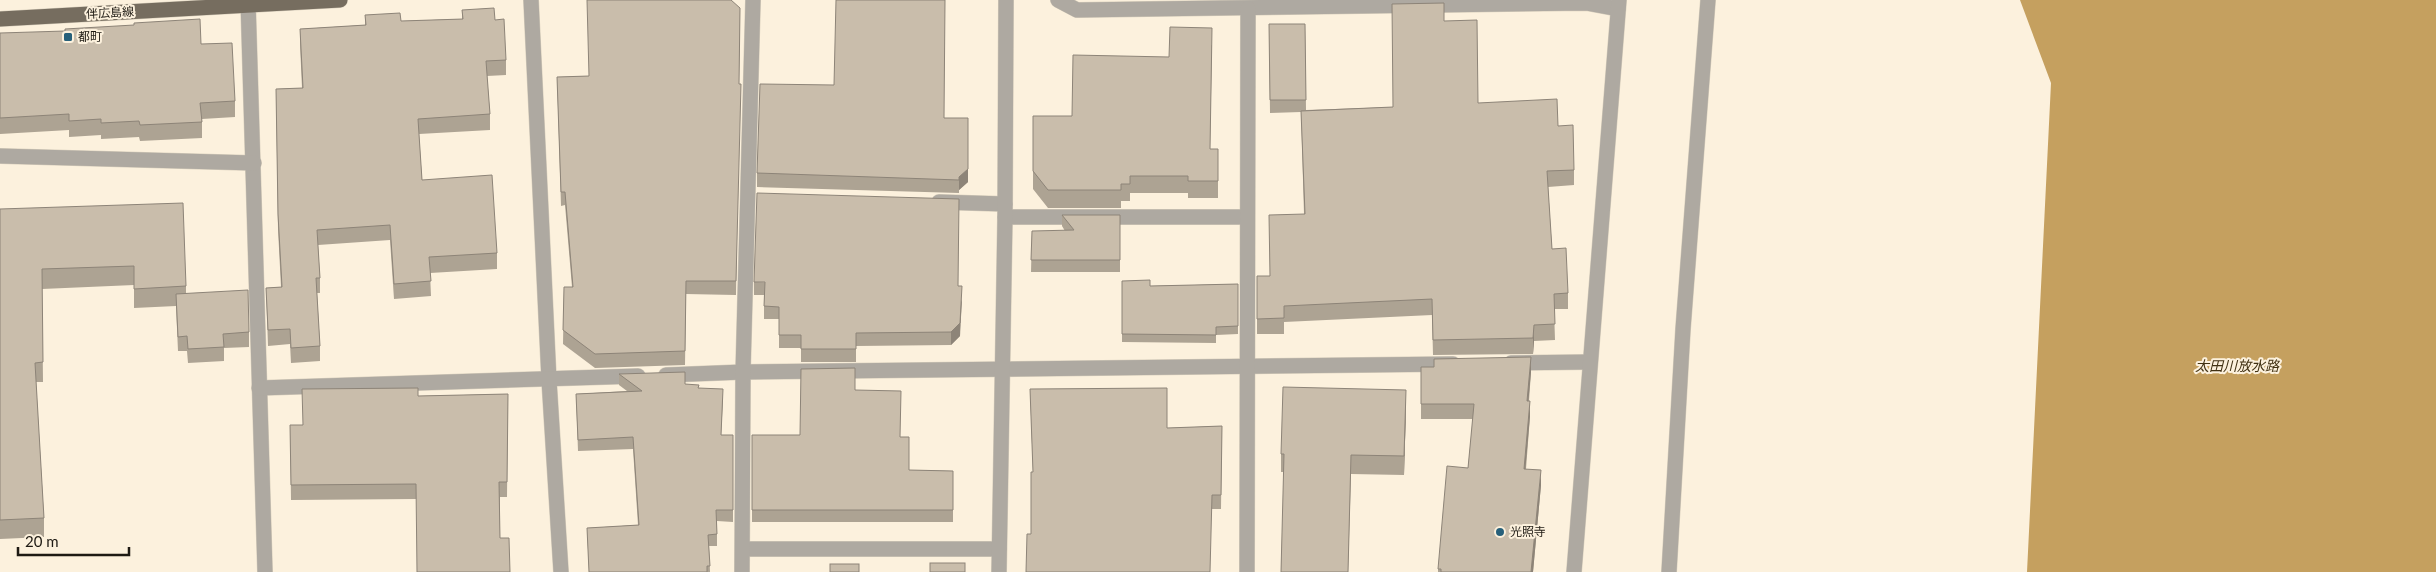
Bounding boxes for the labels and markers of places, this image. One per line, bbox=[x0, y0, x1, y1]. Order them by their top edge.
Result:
place label: 都町 bbox=[78, 29, 102, 44]
marker: 都町 bbox=[62, 31, 74, 43]
place label: 光照寺 bbox=[1510, 524, 1546, 539]
marker: 光照寺 bbox=[1494, 526, 1506, 538]

